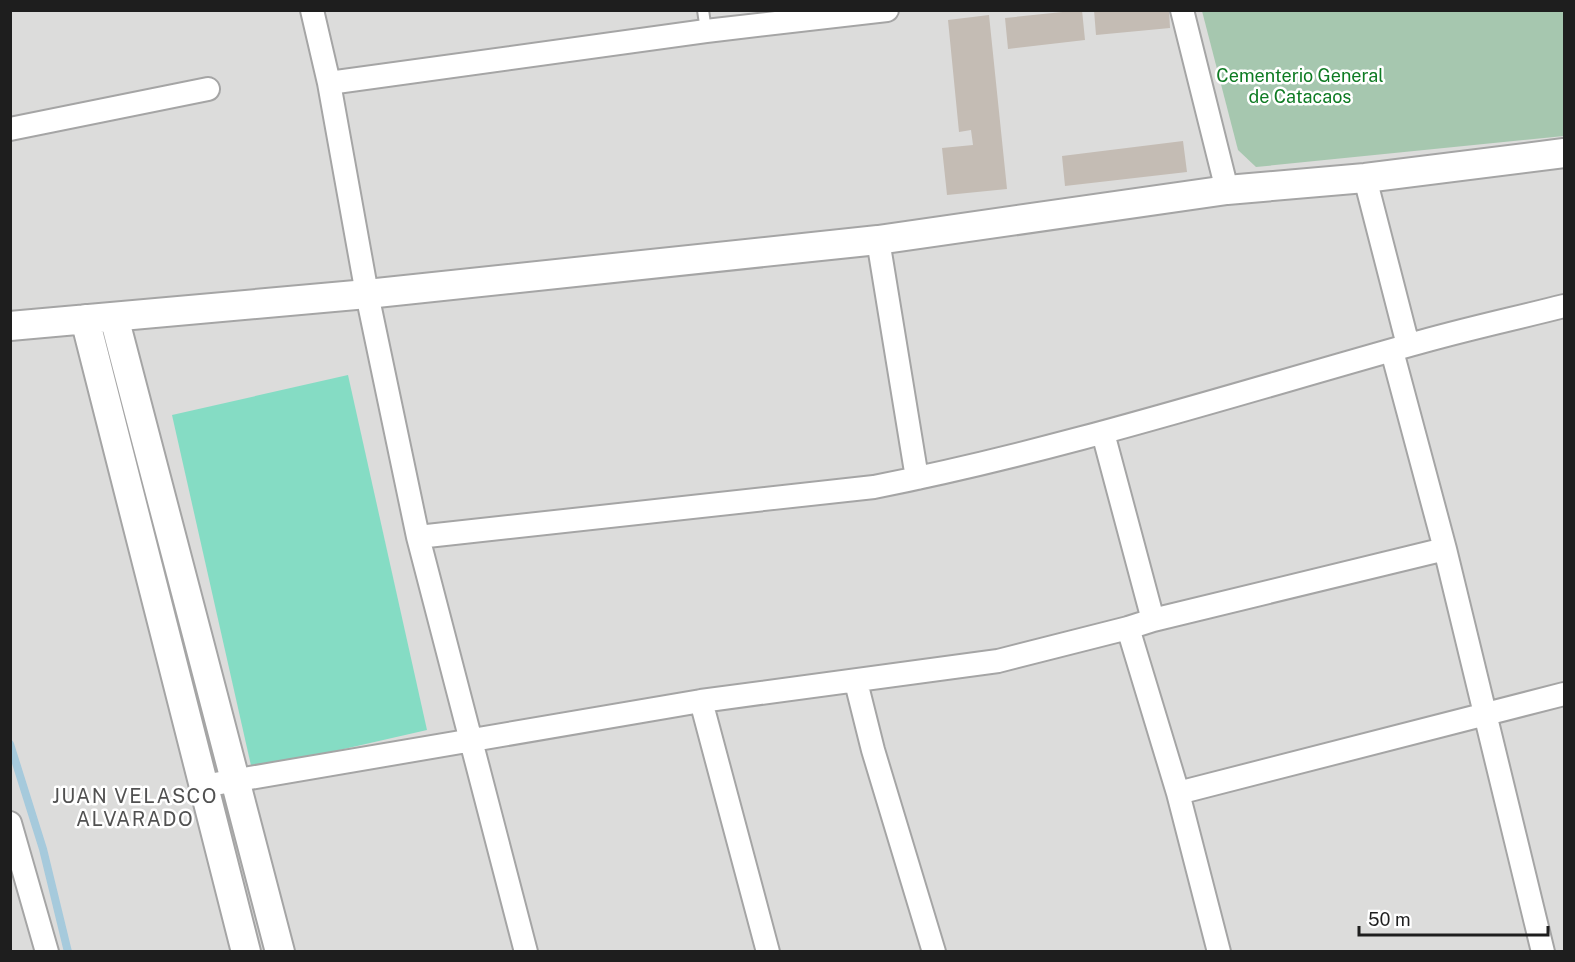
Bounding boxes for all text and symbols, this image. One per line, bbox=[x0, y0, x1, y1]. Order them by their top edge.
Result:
park label: Cementerio General de Catacaos bbox=[1216, 65, 1384, 107]
district label: JUAN VELASCO ALVARADO bbox=[52, 784, 218, 831]
scale bar bbox=[1359, 899, 1548, 937]
text: 50 m bbox=[1368, 909, 1411, 930]

